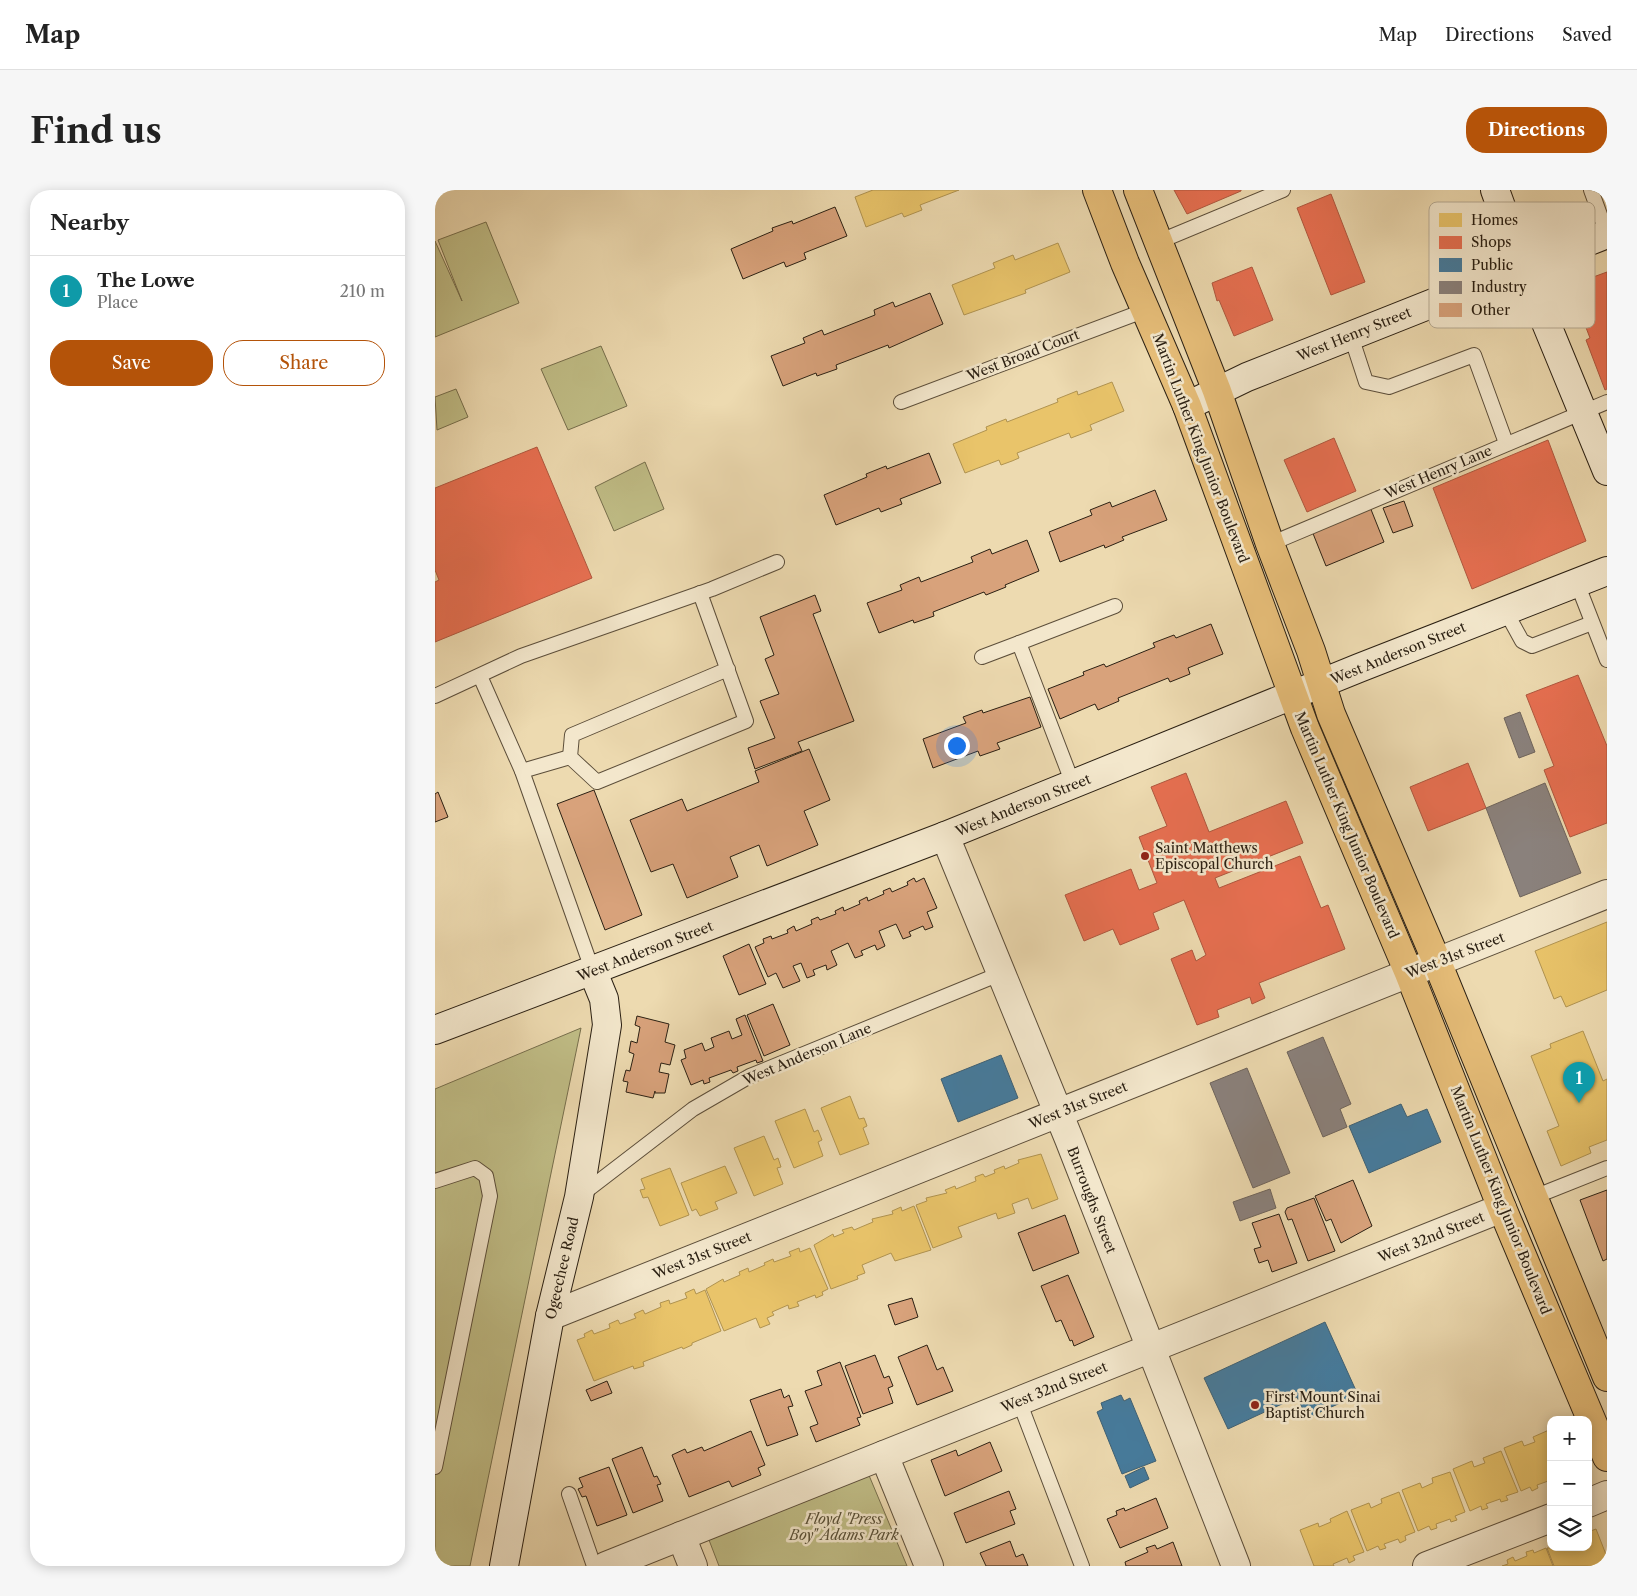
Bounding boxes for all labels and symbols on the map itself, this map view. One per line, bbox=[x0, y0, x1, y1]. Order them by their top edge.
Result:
legend bbox=[1429, 202, 1595, 328]
text: Homes bbox=[1471, 211, 1518, 229]
text: Shops bbox=[1471, 233, 1511, 251]
text: Public bbox=[1471, 256, 1513, 274]
text: Industry bbox=[1471, 278, 1527, 296]
text: Other bbox=[1471, 301, 1510, 319]
street label: West Henry Street bbox=[1293, 303, 1414, 366]
street label: West Broad Court bbox=[963, 325, 1082, 385]
street label: Martin Luther King Junior Boulevard bbox=[1149, 331, 1253, 566]
street label: West Henry Lane bbox=[1381, 441, 1495, 503]
street label: West Anderson Street bbox=[1327, 618, 1468, 689]
street label: Martin Luther King Junior Boulevard bbox=[1291, 709, 1403, 942]
your location bbox=[944, 733, 970, 759]
street label: West Anderson Street bbox=[952, 770, 1093, 841]
place label: Saint Matthews Episcopal Church bbox=[1155, 839, 1274, 873]
marker: Saint Matthews Episcopal Church bbox=[1139, 850, 1151, 862]
street label: West Anderson Street bbox=[573, 917, 716, 986]
street label: West 31st Street bbox=[1402, 928, 1507, 983]
street label: West Anderson Lane bbox=[739, 1019, 874, 1090]
pin: 1 bbox=[1563, 1062, 1595, 1103]
street label: West 31st Street bbox=[1025, 1077, 1130, 1133]
street label: Martin Luther King Junior Boulevard bbox=[1447, 1083, 1555, 1317]
street label: Burroughs Street bbox=[1063, 1144, 1121, 1256]
street label: West 32nd Street bbox=[1374, 1207, 1487, 1267]
street label: Ogeechee Road bbox=[541, 1214, 583, 1321]
street label: West 31st Street bbox=[649, 1227, 754, 1283]
street label: West 32nd Street bbox=[997, 1357, 1110, 1417]
place label: First Mount Sinai Baptist Church bbox=[1265, 1388, 1380, 1422]
marker: First Mount Sinai Baptist Church bbox=[1249, 1399, 1261, 1411]
park label: Floyd "Press Boy" Adams Park bbox=[788, 1510, 899, 1544]

